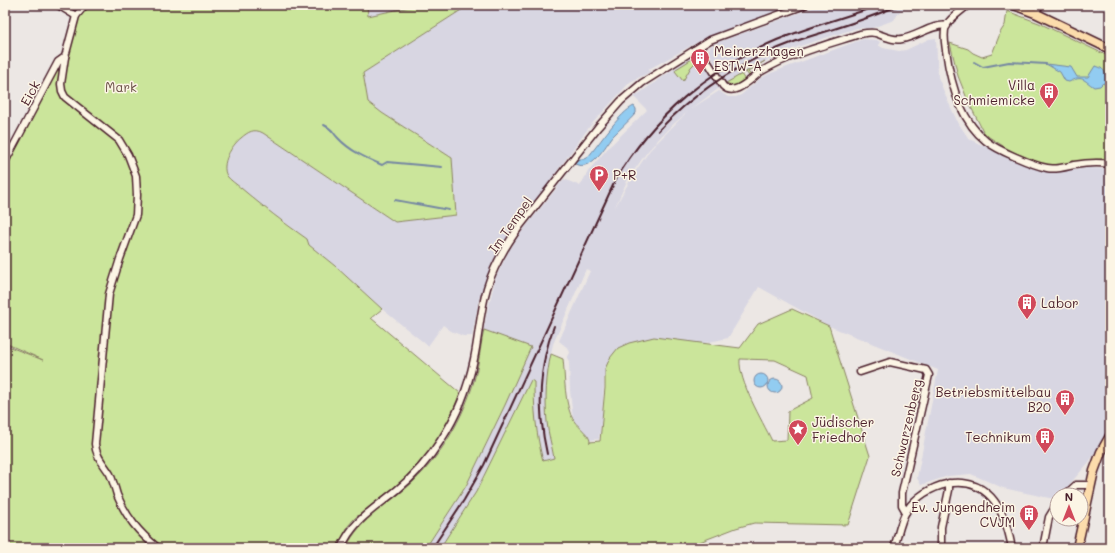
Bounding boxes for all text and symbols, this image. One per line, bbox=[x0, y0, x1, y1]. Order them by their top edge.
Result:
place label: Meinerzhagen ESTW-A bbox=[714, 42, 804, 74]
building icon: Meinerzhagen ESTW-A bbox=[689, 47, 711, 75]
place label: Villa Schmiemicke bbox=[953, 76, 1035, 108]
street label: Eick bbox=[16, 77, 43, 108]
park label: Mark bbox=[105, 78, 137, 95]
building icon: Villa Schmiemicke bbox=[1038, 81, 1060, 109]
parking icon: P+R bbox=[588, 164, 610, 192]
place label: P+R bbox=[613, 166, 636, 183]
street label: Im Tempel bbox=[484, 193, 535, 256]
building icon: Labor bbox=[1016, 292, 1038, 320]
place label: Labor bbox=[1041, 294, 1078, 311]
street label: Schwarzenberg bbox=[886, 377, 925, 478]
place label: Betriebsmittelbau B20 bbox=[935, 383, 1051, 415]
building icon: Betriebsmittelbau B20 bbox=[1054, 388, 1076, 416]
place label: Jüdischer Friedhof bbox=[812, 413, 874, 445]
place icon: Jüdischer Friedhof bbox=[787, 418, 809, 446]
building icon: Technikum bbox=[1034, 426, 1056, 454]
place label: Technikum bbox=[965, 428, 1031, 445]
north arrow bbox=[1049, 487, 1089, 527]
text: N bbox=[1065, 489, 1073, 504]
place label: Ev. Jungendheim CVJM bbox=[911, 498, 1015, 530]
building icon: Ev. Jungendheim CVJM bbox=[1018, 503, 1040, 531]

